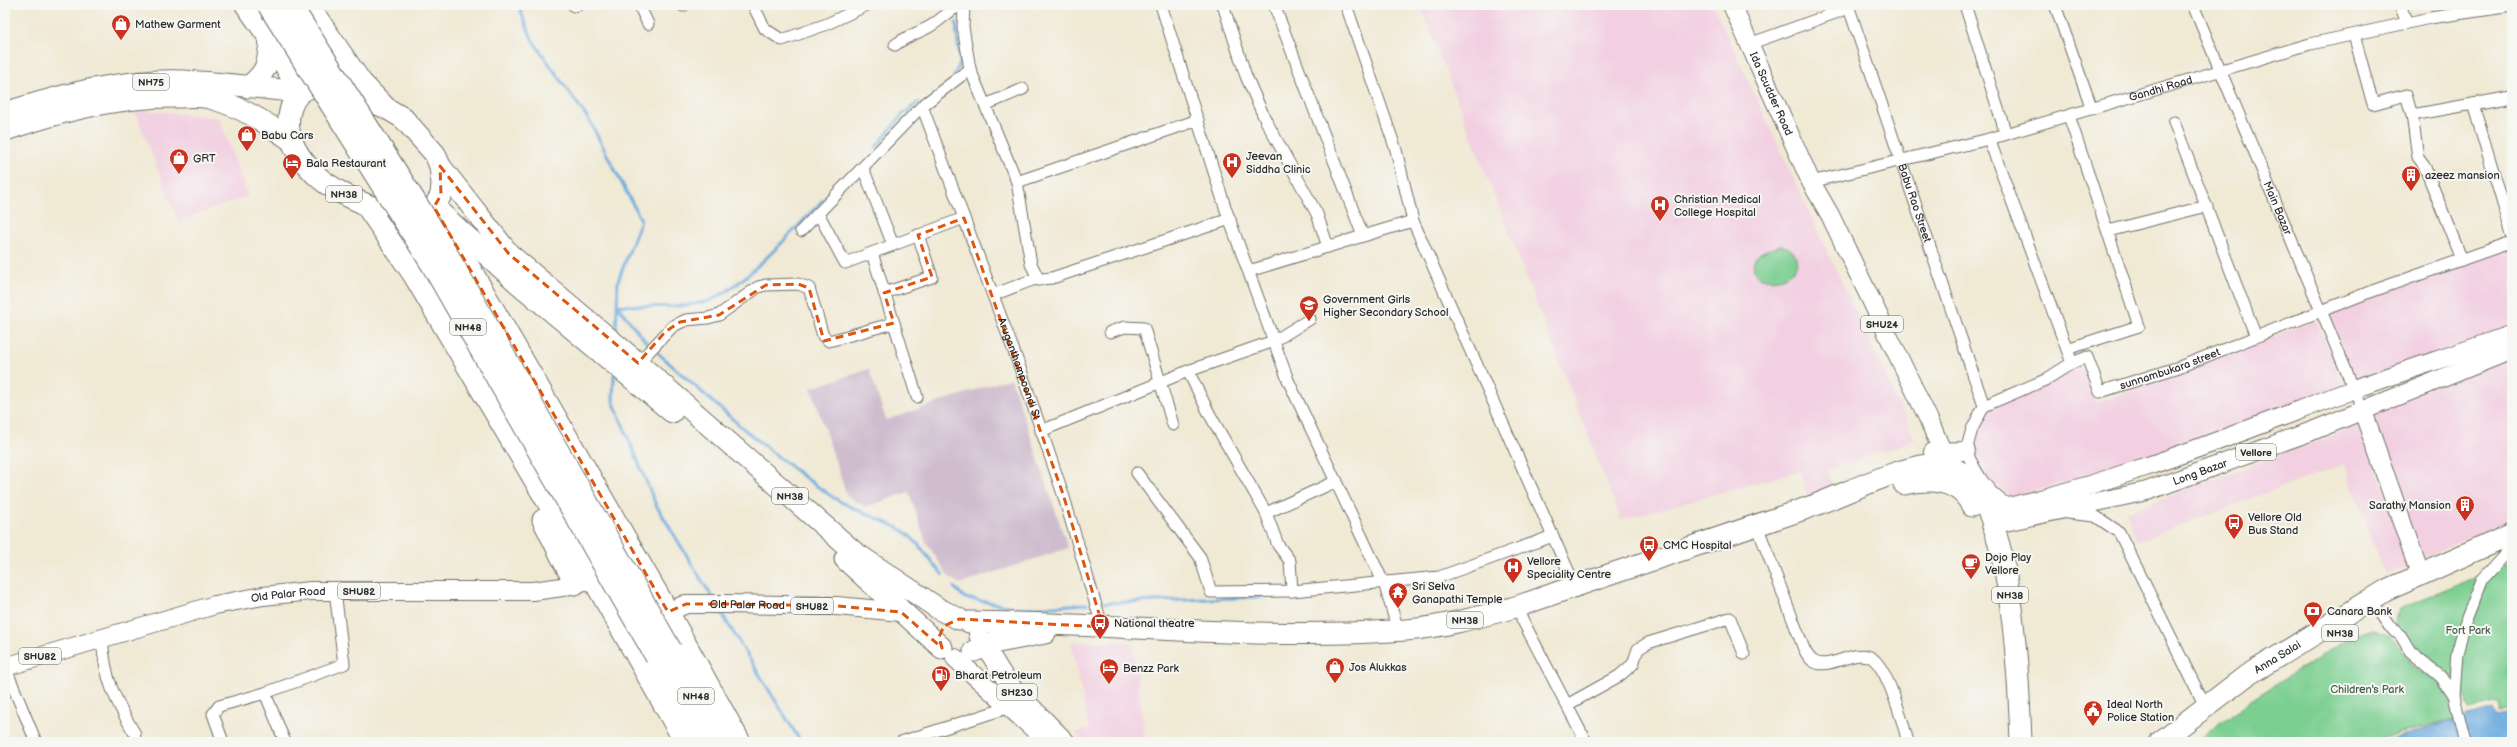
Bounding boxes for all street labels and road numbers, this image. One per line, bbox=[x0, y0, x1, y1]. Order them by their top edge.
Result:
street label: Ida Scudder Road bbox=[1747, 50, 1795, 138]
street label: Gandhi Road bbox=[2128, 73, 2194, 104]
road number: NH75 bbox=[133, 74, 169, 90]
street label: Babu Rao Street bbox=[1895, 162, 1934, 245]
street label: Main Bazar bbox=[2261, 179, 2295, 238]
road number: NH38 bbox=[326, 186, 362, 202]
street label: Aruganthampoondi St bbox=[995, 316, 1043, 422]
road number: SHU24 bbox=[1861, 316, 1903, 332]
road number: NH48 bbox=[450, 319, 486, 335]
street label: sunnambukara street bbox=[2118, 345, 2222, 392]
road number: Vellore bbox=[2236, 444, 2276, 460]
street label: Long Bazar bbox=[2171, 456, 2230, 488]
road number: NH38 bbox=[772, 488, 808, 504]
road number: SHU82 bbox=[338, 583, 380, 599]
street label: Old Palar Road bbox=[250, 585, 325, 605]
road number: NH38 bbox=[1992, 587, 2028, 603]
street label: Old Palar Road bbox=[710, 598, 785, 612]
road number: SHU82 bbox=[791, 598, 833, 614]
road number: NH38 bbox=[1447, 612, 1483, 628]
road number: NH38 bbox=[2322, 625, 2358, 641]
street label: Anna Salai bbox=[2252, 638, 2303, 677]
road number: SHU82 bbox=[19, 648, 61, 664]
road number: SH230 bbox=[997, 684, 1037, 700]
road number: NH48 bbox=[678, 688, 714, 704]

